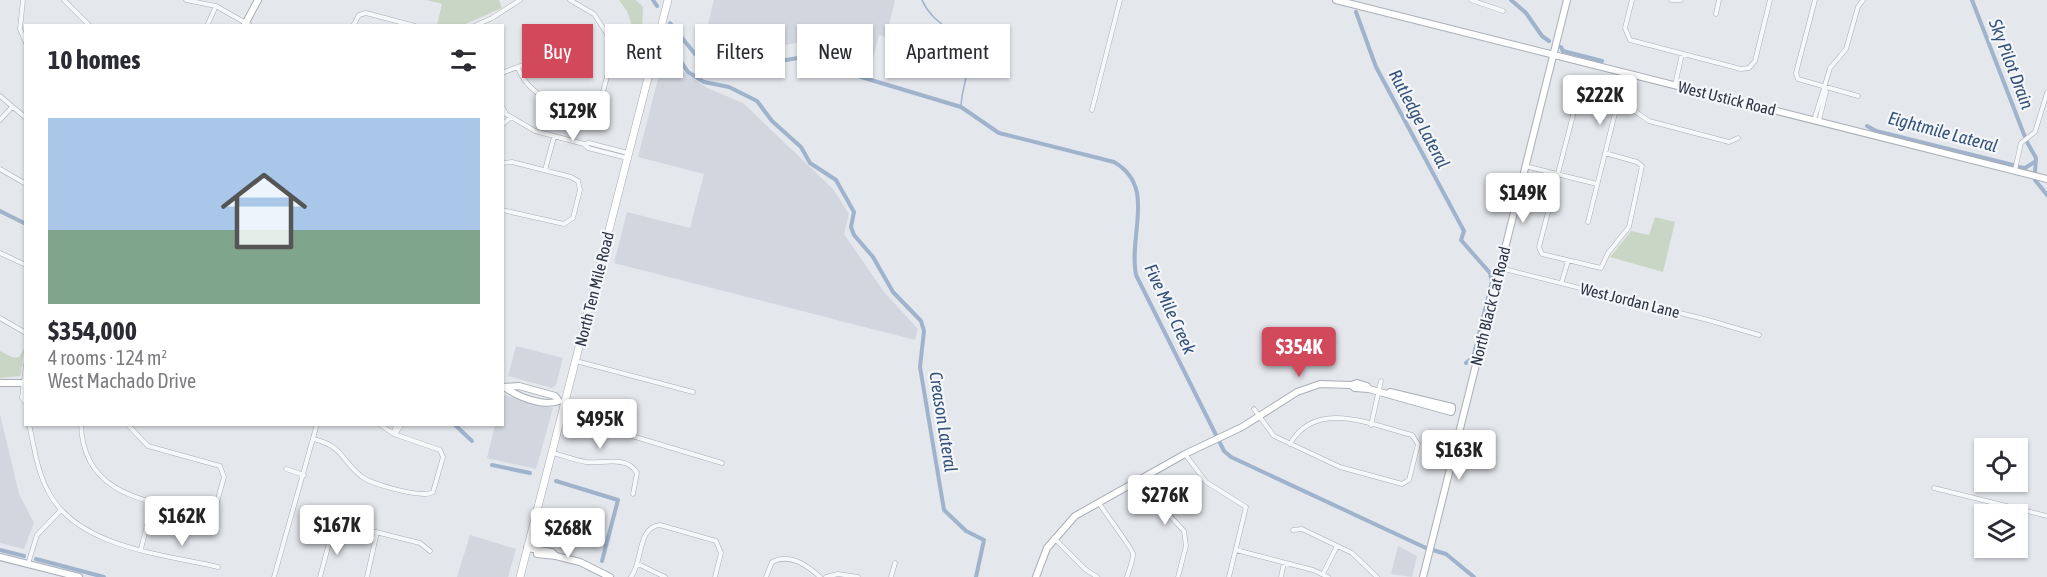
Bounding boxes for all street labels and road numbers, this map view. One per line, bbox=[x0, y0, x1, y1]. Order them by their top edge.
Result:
street label: West Ustick Road bbox=[1676, 77, 1778, 119]
street label: North Ten Mile Road bbox=[571, 230, 617, 348]
street label: North Black Cat Road bbox=[1466, 244, 1514, 368]
street label: West Jordan Lane bbox=[1578, 279, 1682, 321]

